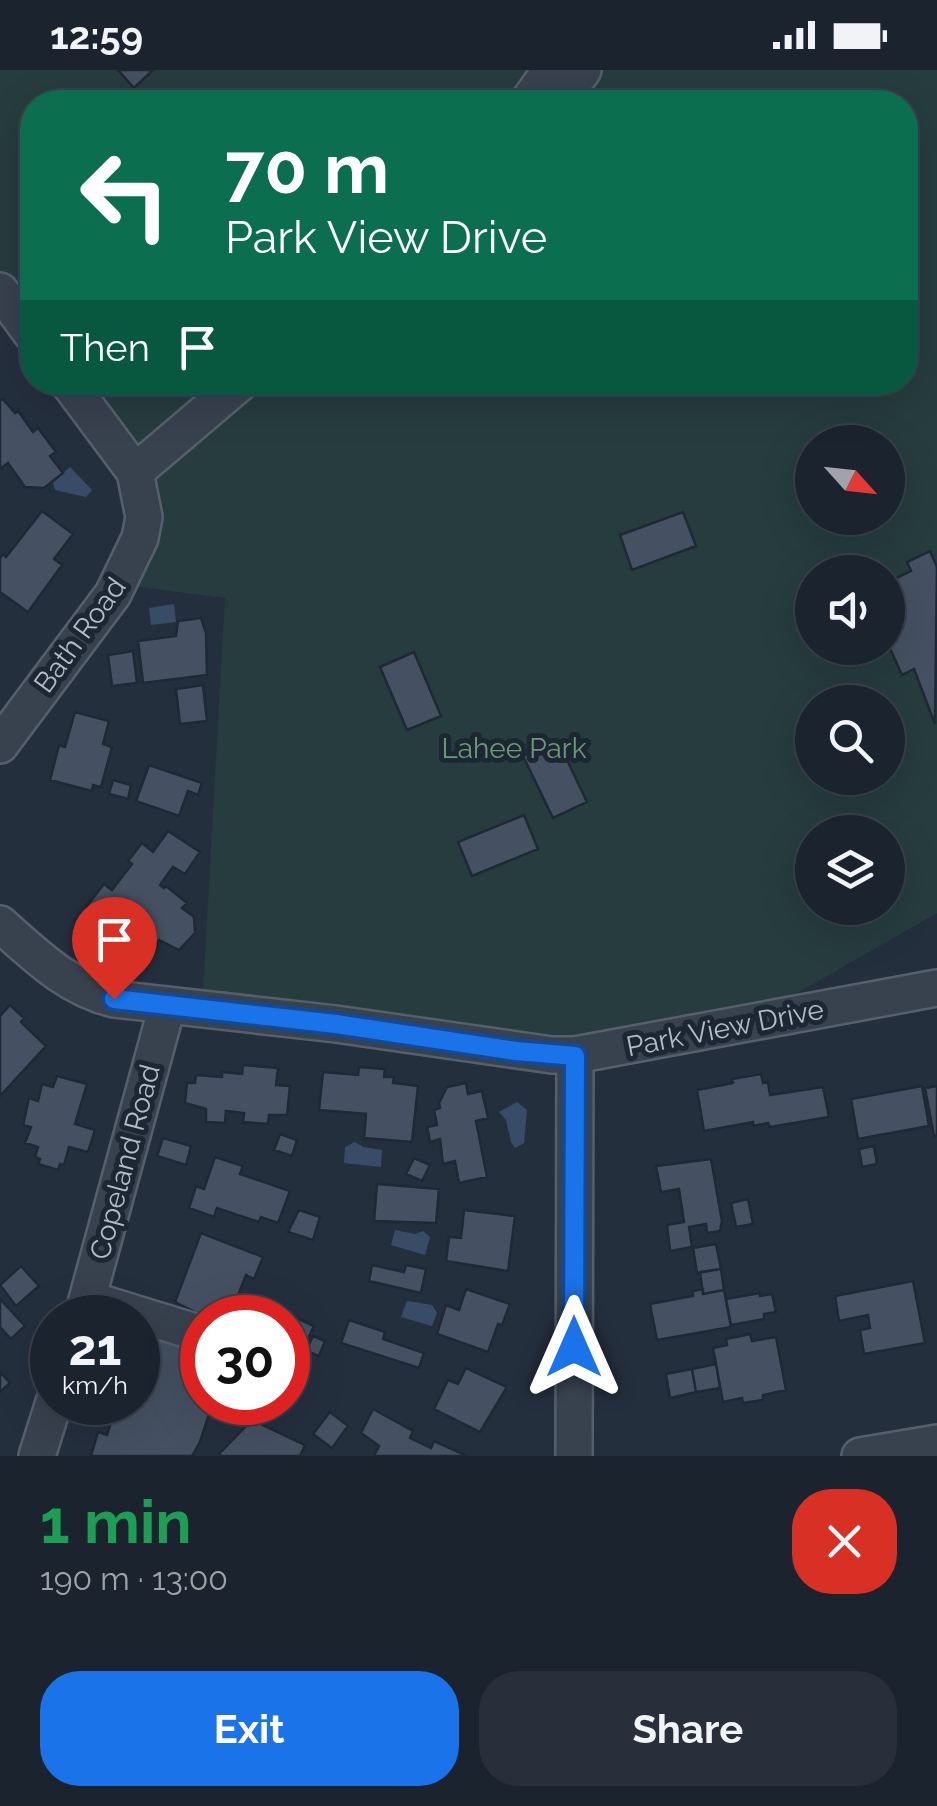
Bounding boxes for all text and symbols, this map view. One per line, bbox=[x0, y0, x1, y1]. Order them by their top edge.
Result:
text: 12:59 bbox=[50, 13, 143, 58]
text: 70 m bbox=[225, 127, 389, 209]
icon: left bbox=[60, 130, 190, 260]
text: Park View Drive bbox=[225, 211, 547, 264]
icon: arrive bbox=[170, 320, 225, 375]
text: Then bbox=[60, 325, 150, 370]
north arrow bbox=[795, 425, 905, 535]
map controls bbox=[795, 425, 905, 925]
button: sound bbox=[795, 555, 905, 665]
street label: Bath Road bbox=[27, 571, 133, 699]
button: search bbox=[795, 685, 905, 795]
park label: Lahee Park bbox=[441, 732, 587, 765]
button: layers bbox=[795, 815, 905, 925]
pin bbox=[72, 897, 157, 1000]
icon: arrive bbox=[87, 912, 142, 967]
street label: Park View Drive bbox=[623, 993, 827, 1063]
street label: Copeland Road bbox=[83, 1061, 167, 1263]
speed limit sign: 30 bbox=[180, 1295, 310, 1425]
position arrow bbox=[522, 1295, 626, 1399]
text: 21 bbox=[69, 1318, 121, 1377]
text: km/h bbox=[62, 1370, 128, 1400]
text: 1 min bbox=[40, 1487, 191, 1557]
button: close bbox=[792, 1489, 897, 1594]
text: 190 m · 13:00 bbox=[40, 1560, 228, 1597]
button: Exit bbox=[40, 1671, 459, 1786]
button: Share bbox=[479, 1671, 897, 1786]

